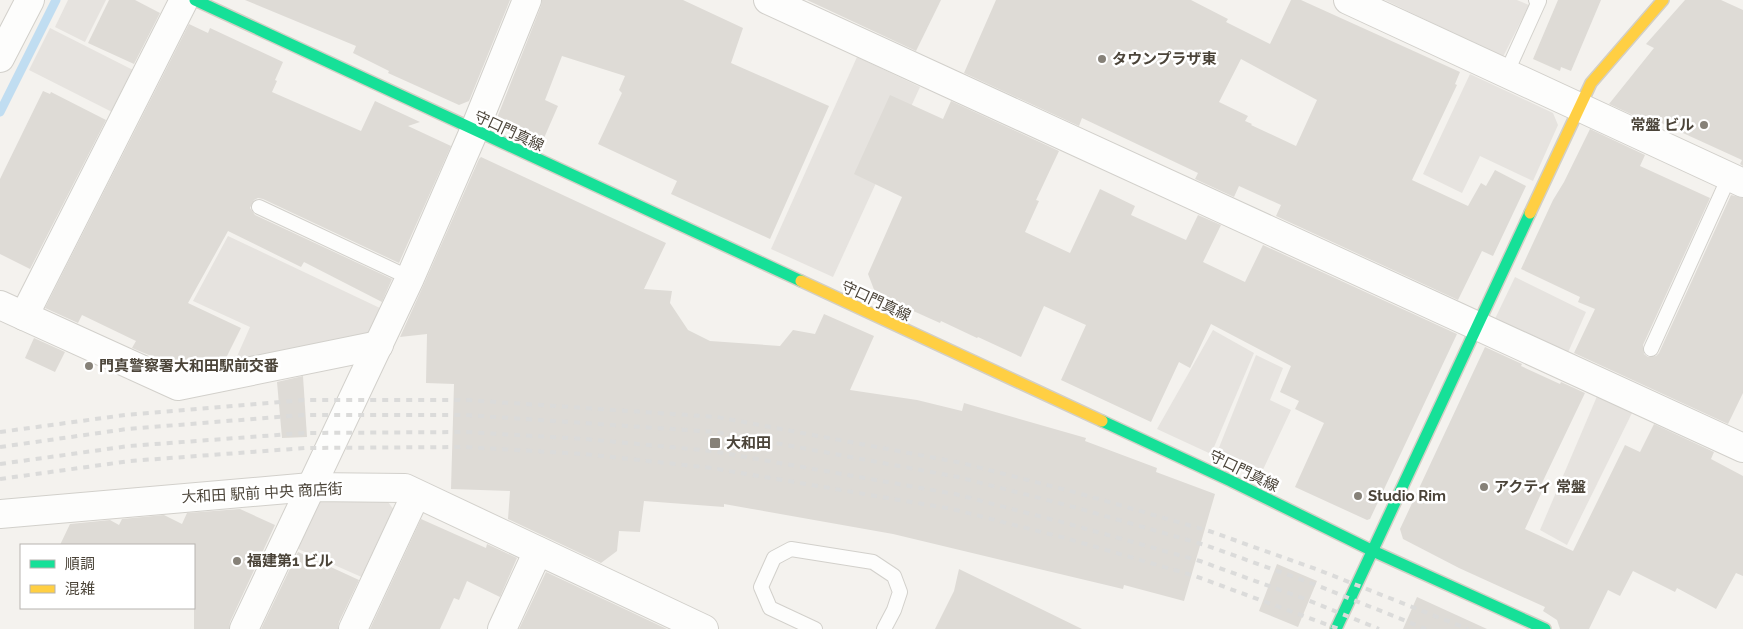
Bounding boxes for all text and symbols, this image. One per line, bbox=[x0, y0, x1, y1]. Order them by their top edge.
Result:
place label: タウンプラザ東 bbox=[1112, 50, 1217, 68]
marker: タウンプラザ東 bbox=[1096, 53, 1108, 65]
street label: 守口門真線 bbox=[471, 107, 547, 155]
place label: 常盤 ビル bbox=[1630, 116, 1694, 134]
marker: 常盤 ビル bbox=[1698, 119, 1710, 131]
street label: 守口門真線 bbox=[838, 277, 914, 325]
place label: 門真警察署大和田駅前交番 bbox=[99, 357, 279, 375]
marker: 門真警察署大和田駅前交番 bbox=[83, 360, 95, 372]
place label: 大和田 bbox=[726, 434, 771, 452]
marker: 大和田 bbox=[708, 436, 722, 450]
street label: 守口門真線 bbox=[1206, 446, 1282, 496]
place label: アクティ 常盤 bbox=[1494, 478, 1586, 496]
street label: 大和田 駅前 中央 商店街 bbox=[181, 480, 343, 506]
marker: アクティ 常盤 bbox=[1478, 481, 1490, 493]
place label: Studio Rim bbox=[1368, 487, 1446, 505]
marker: Studio Rim bbox=[1352, 490, 1364, 502]
legend bbox=[20, 544, 195, 609]
place label: 福建第1 ビル bbox=[246, 552, 333, 570]
text: 順調 bbox=[65, 555, 95, 573]
marker: 福建第1 ビル bbox=[231, 555, 243, 567]
text: 混雑 bbox=[65, 580, 95, 598]

